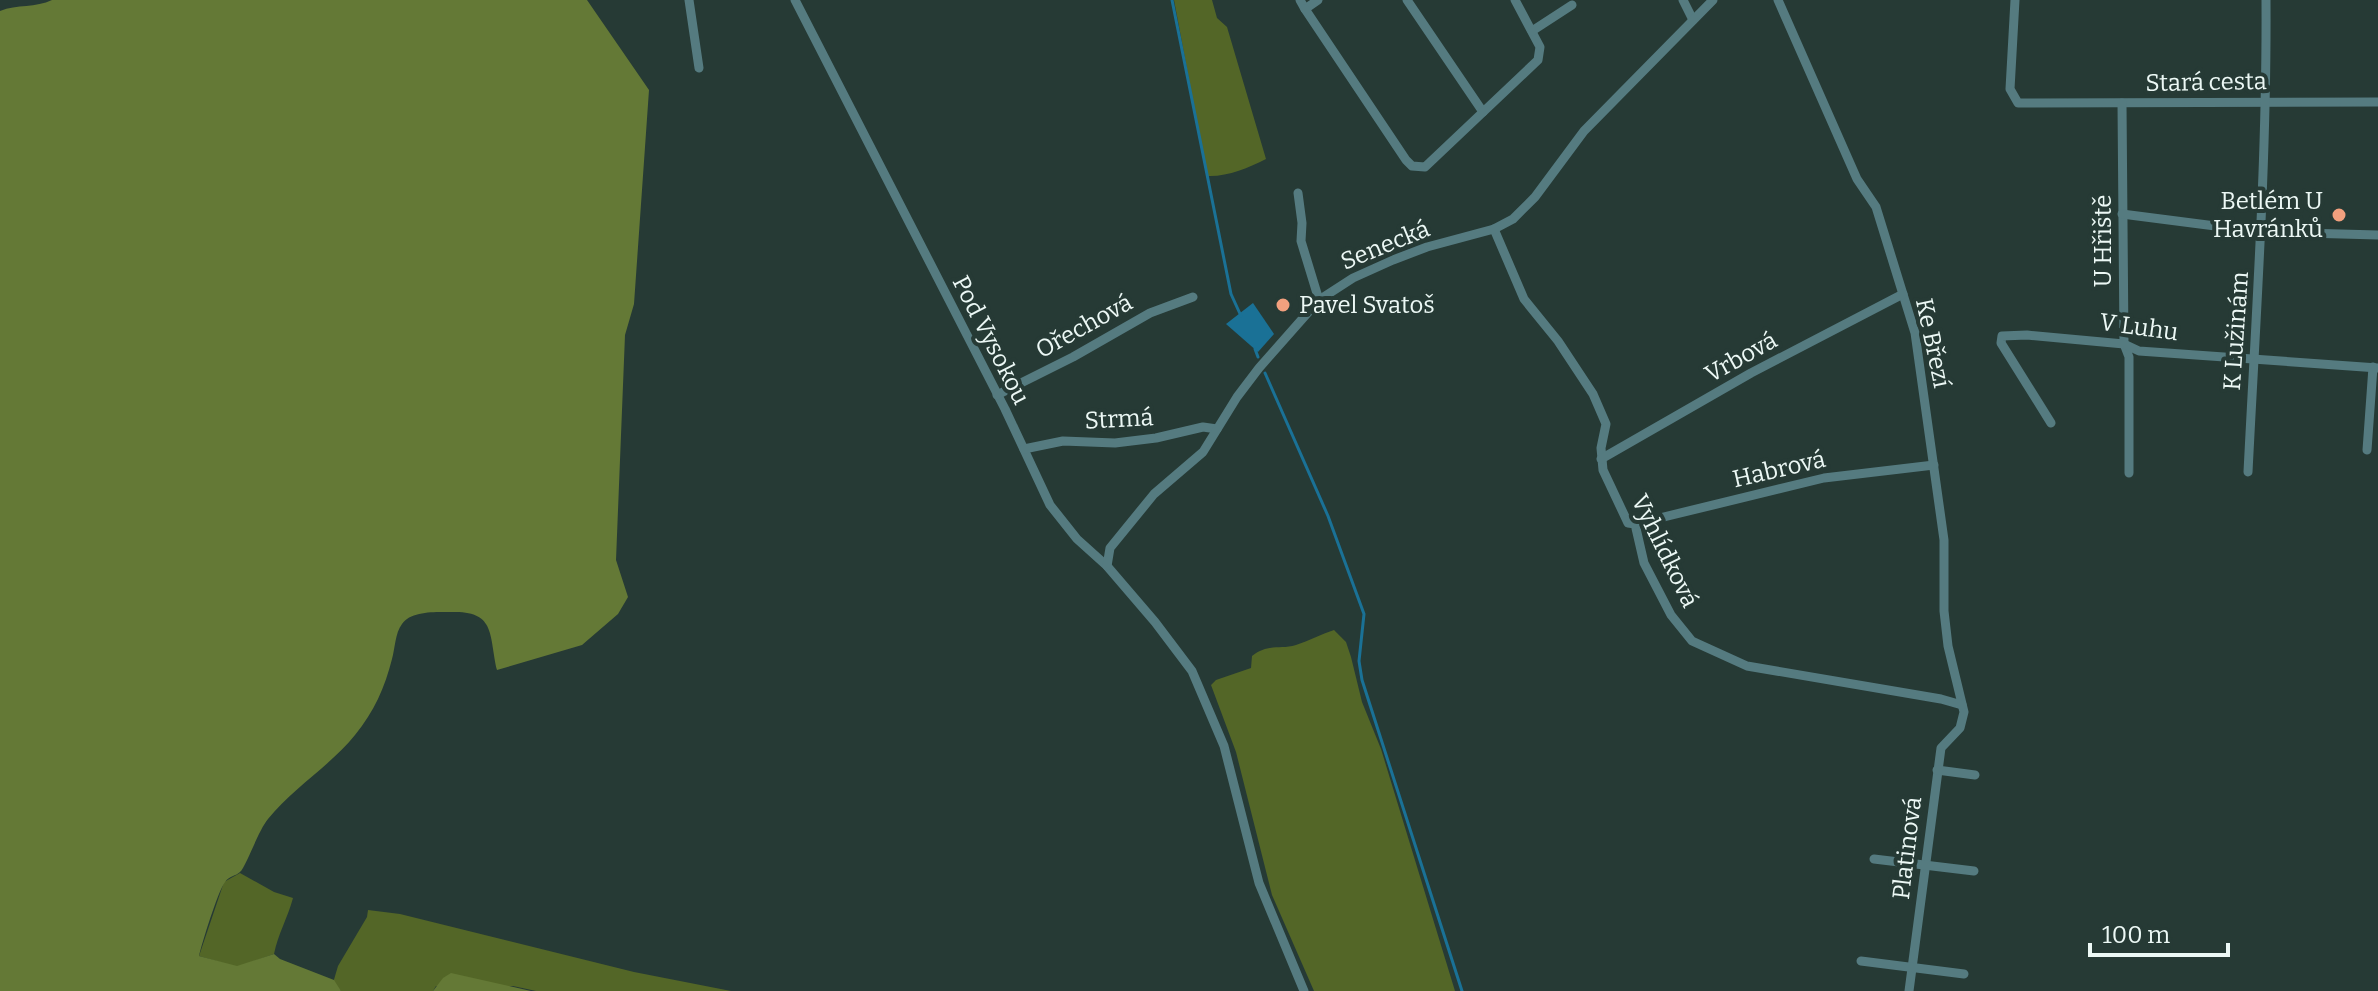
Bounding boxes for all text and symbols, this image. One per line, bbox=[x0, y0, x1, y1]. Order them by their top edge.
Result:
street label: Stará cesta bbox=[2145, 67, 2267, 97]
place label: Betlém U Havránků bbox=[2213, 187, 2323, 243]
street label: U Hřiště bbox=[2089, 195, 2117, 287]
marker: Betlém U Havránků bbox=[2330, 206, 2348, 224]
street label: Senecká bbox=[1336, 215, 1434, 275]
street label: K Lužinám bbox=[2218, 270, 2254, 391]
street label: Pod Vysokou bbox=[947, 271, 1035, 409]
street label: Ořechová bbox=[1031, 288, 1137, 364]
place label: Pavel Svatoš bbox=[1299, 291, 1435, 319]
marker: Pavel Svatoš bbox=[1274, 296, 1292, 314]
street label: Ke Březí bbox=[1910, 296, 1956, 390]
street label: V Luhu bbox=[2098, 308, 2180, 346]
street label: Vrbová bbox=[1700, 326, 1782, 388]
street label: Strmá bbox=[1084, 403, 1154, 435]
street label: Habrová bbox=[1730, 445, 1828, 493]
street label: Vyhlídková bbox=[1626, 490, 1704, 612]
street label: Platinová bbox=[1887, 795, 1927, 901]
scale bar bbox=[2090, 907, 2228, 957]
text: 100 m bbox=[2102, 921, 2170, 949]

